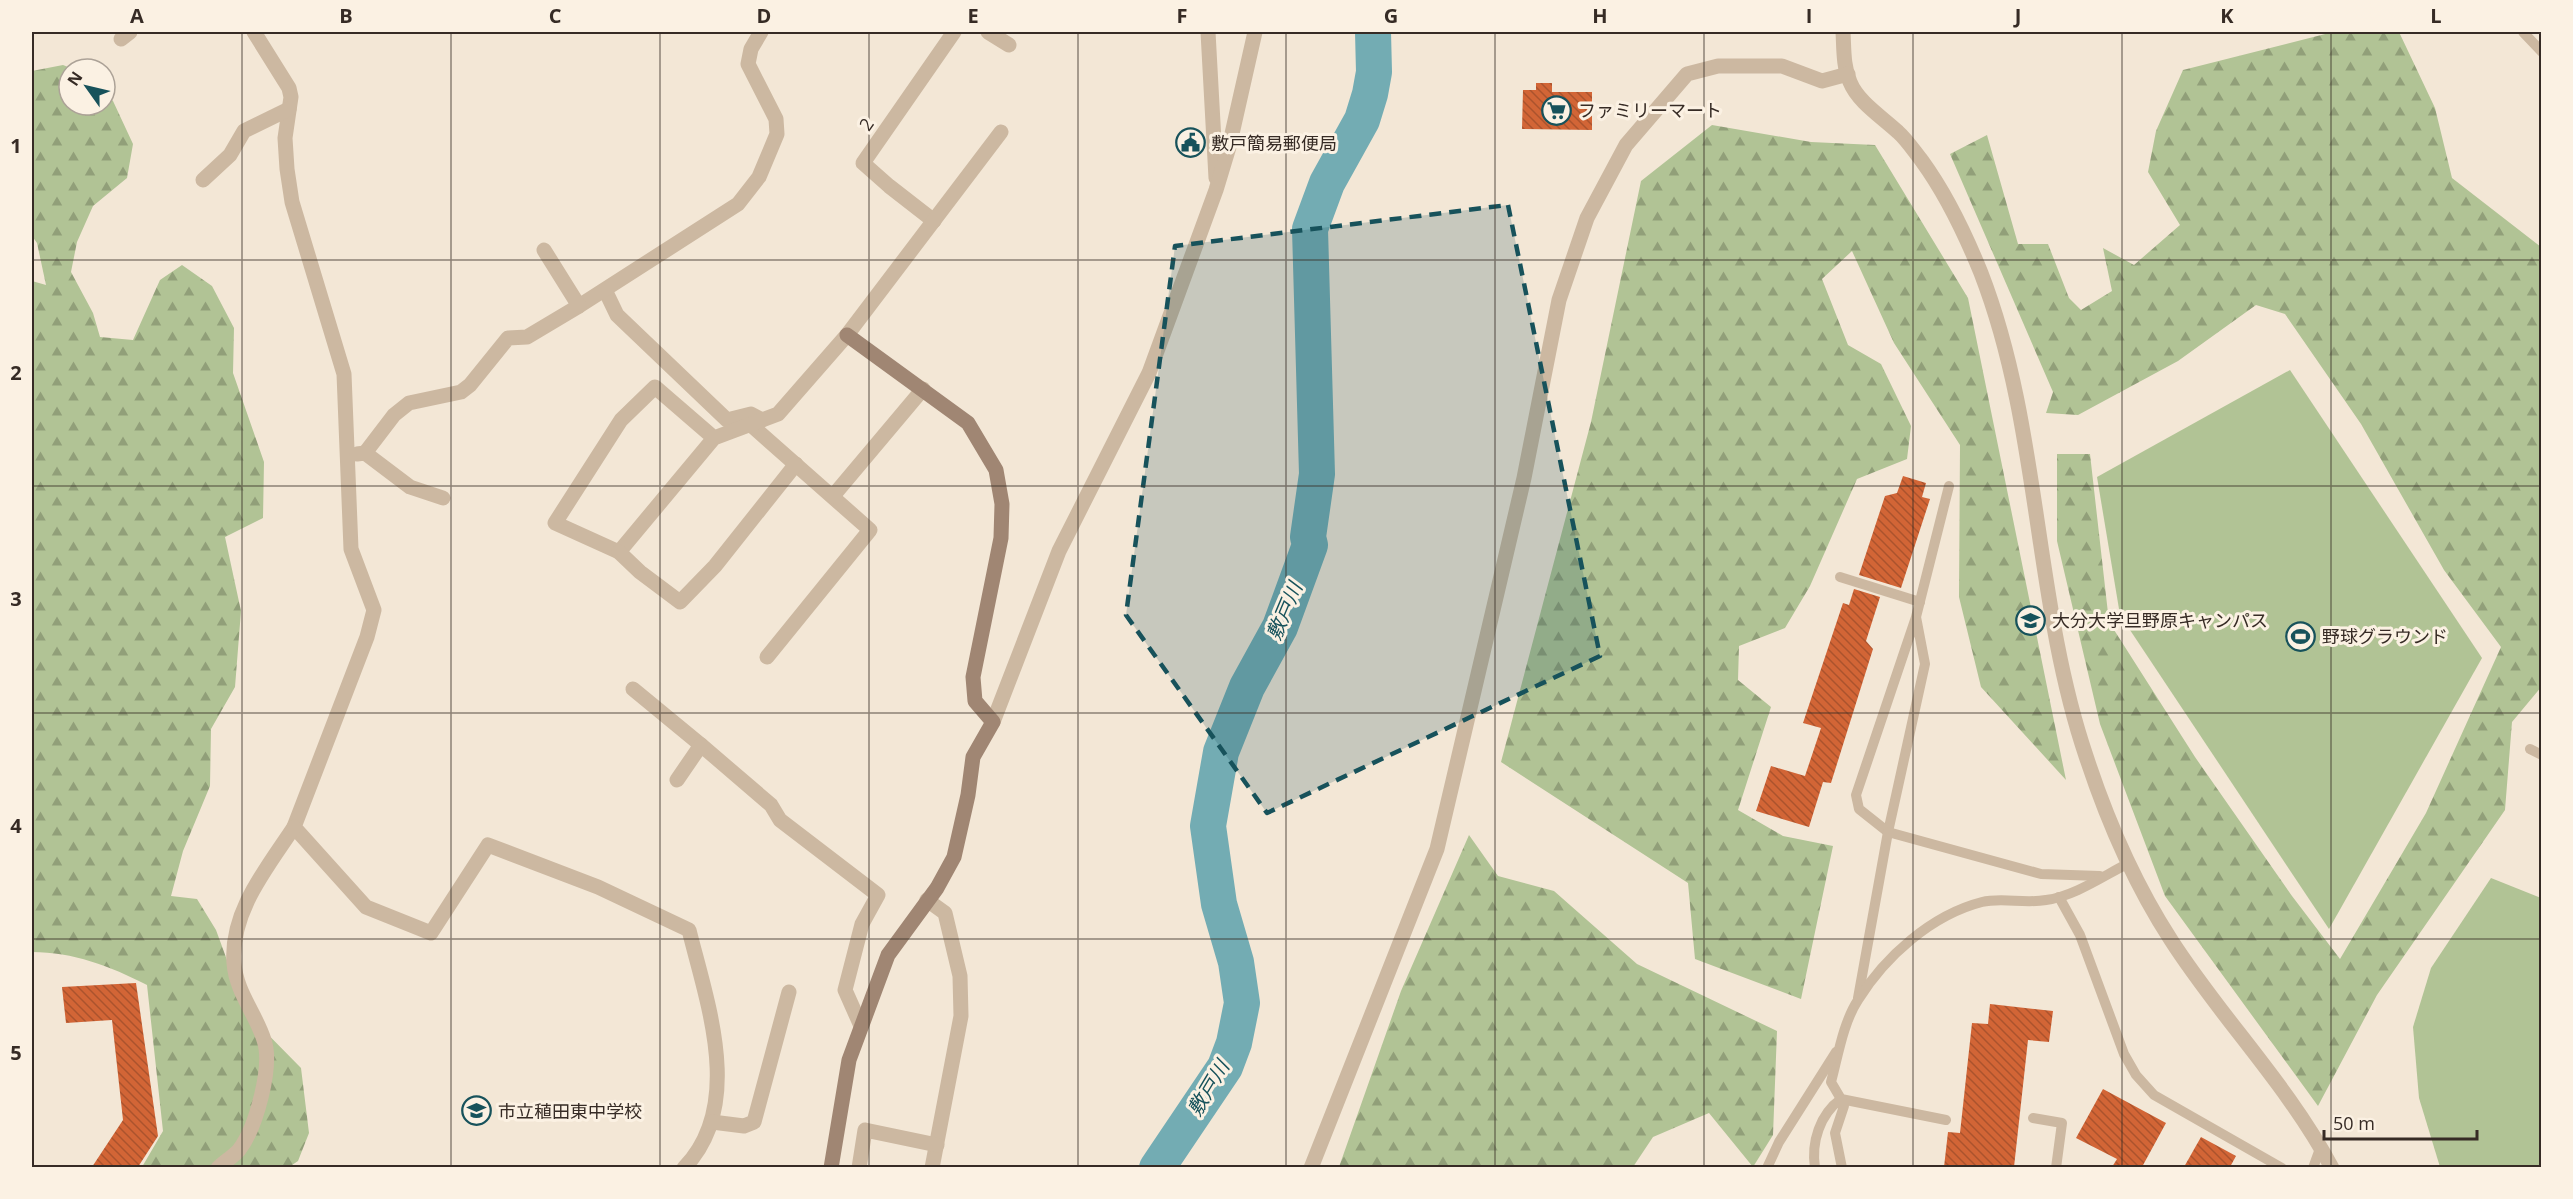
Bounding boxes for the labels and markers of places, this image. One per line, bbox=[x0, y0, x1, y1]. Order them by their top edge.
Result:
supermarket icon: ファミリーマート bbox=[1541, 94, 1573, 126]
place label: ファミリーマート bbox=[1578, 98, 1722, 122]
public building icon: 敷戸簡易郵便局 bbox=[1174, 127, 1206, 159]
place label: 敷戸簡易郵便局 bbox=[1211, 131, 1337, 155]
school or university icon: 大分大学旦野原キャンパス bbox=[2015, 604, 2047, 636]
place label: 大分大学旦野原キャンパス bbox=[2052, 608, 2268, 632]
sports icon: 野球グラウンド bbox=[2285, 620, 2317, 652]
place label: 野球グラウンド bbox=[2322, 624, 2448, 648]
school or university icon: 市立稙田東中学校 bbox=[461, 1095, 493, 1127]
place label: 市立稙田東中学校 bbox=[498, 1099, 642, 1123]

